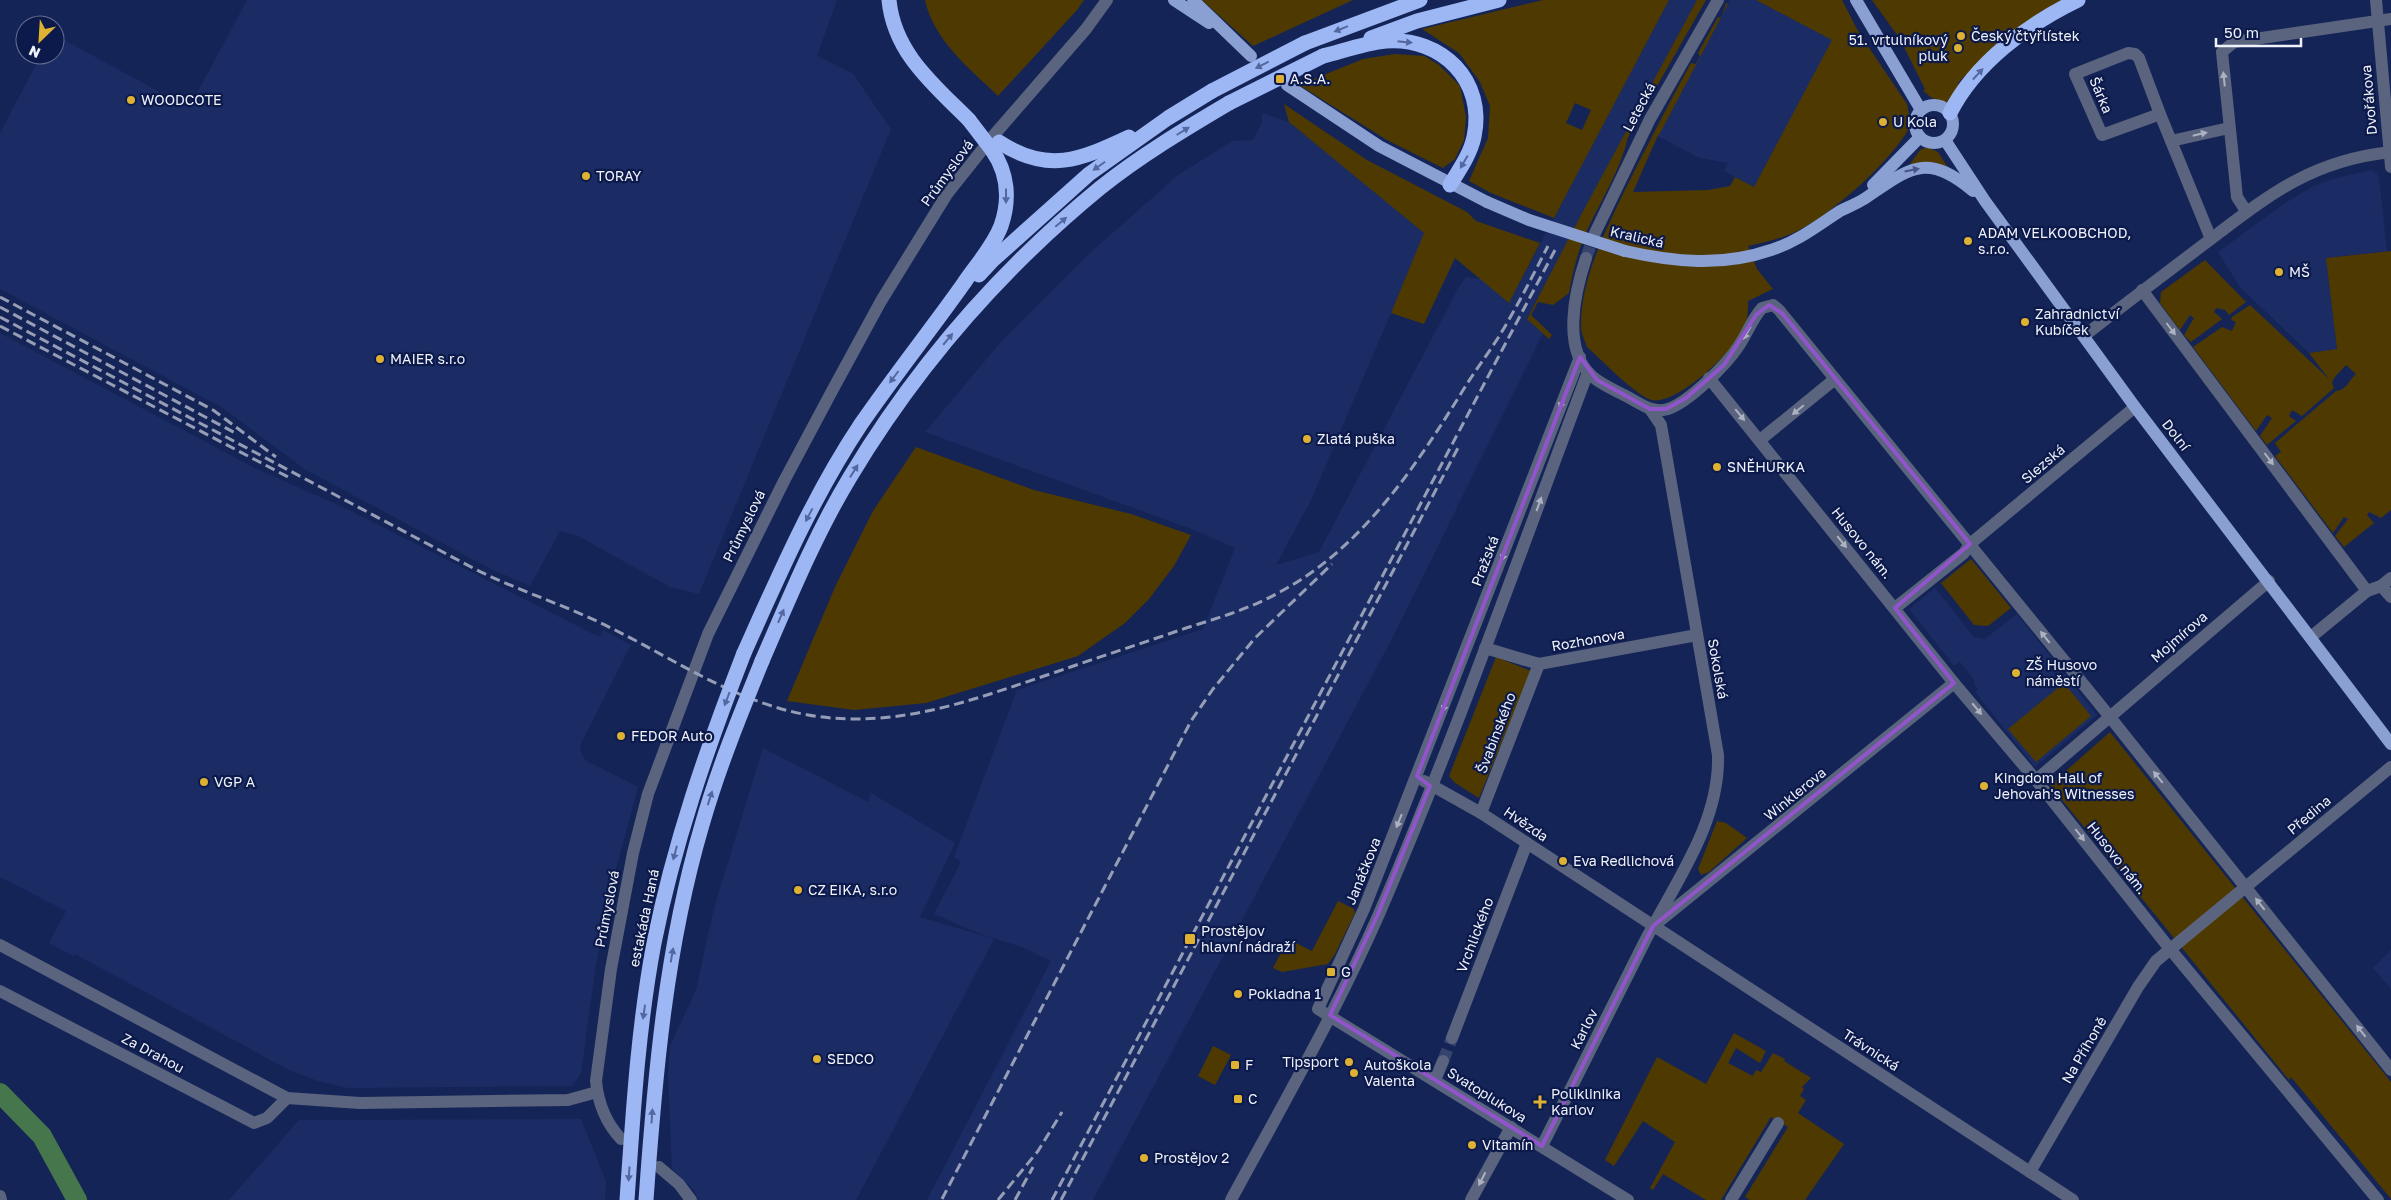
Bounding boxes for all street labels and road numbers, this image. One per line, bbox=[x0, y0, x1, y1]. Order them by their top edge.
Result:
street label: Dvořákova bbox=[2357, 64, 2380, 136]
street label: Šárka bbox=[2086, 74, 2117, 116]
street label: Letecká bbox=[1619, 79, 1659, 134]
street label: Průmyslová bbox=[917, 136, 976, 209]
street label: Kralická bbox=[1609, 222, 1666, 251]
street label: Dolní bbox=[2159, 416, 2195, 455]
street label: Slezská bbox=[2017, 440, 2068, 487]
street label: Průmyslová bbox=[719, 487, 768, 565]
street label: Husovo nám. bbox=[1828, 503, 1896, 582]
street label: Pražská bbox=[1467, 533, 1502, 588]
street label: Mojmírova bbox=[2147, 608, 2210, 666]
street label: Rozhonova bbox=[1550, 625, 1626, 654]
street label: Sokolská bbox=[1705, 637, 1732, 700]
street label: Švabinského bbox=[1472, 690, 1519, 776]
street label: Winklerova bbox=[1760, 763, 1829, 824]
street label: Předina bbox=[2283, 792, 2334, 838]
street label: Hvězda bbox=[1501, 803, 1552, 845]
street label: Husovo nám. bbox=[2084, 818, 2151, 897]
street label: Janáčkova bbox=[1341, 835, 1384, 907]
street label: estakáda Haná bbox=[625, 867, 662, 968]
street label: Průmyslová bbox=[591, 869, 622, 949]
street label: Vrchlického bbox=[1452, 895, 1497, 975]
street label: Karlov bbox=[1566, 1006, 1601, 1052]
street label: Na Příhoně bbox=[2058, 1013, 2110, 1086]
street label: Trávnická bbox=[1840, 1025, 1903, 1074]
street label: Za Drahou bbox=[119, 1029, 187, 1076]
street label: Svatoplukova bbox=[1444, 1063, 1530, 1126]

